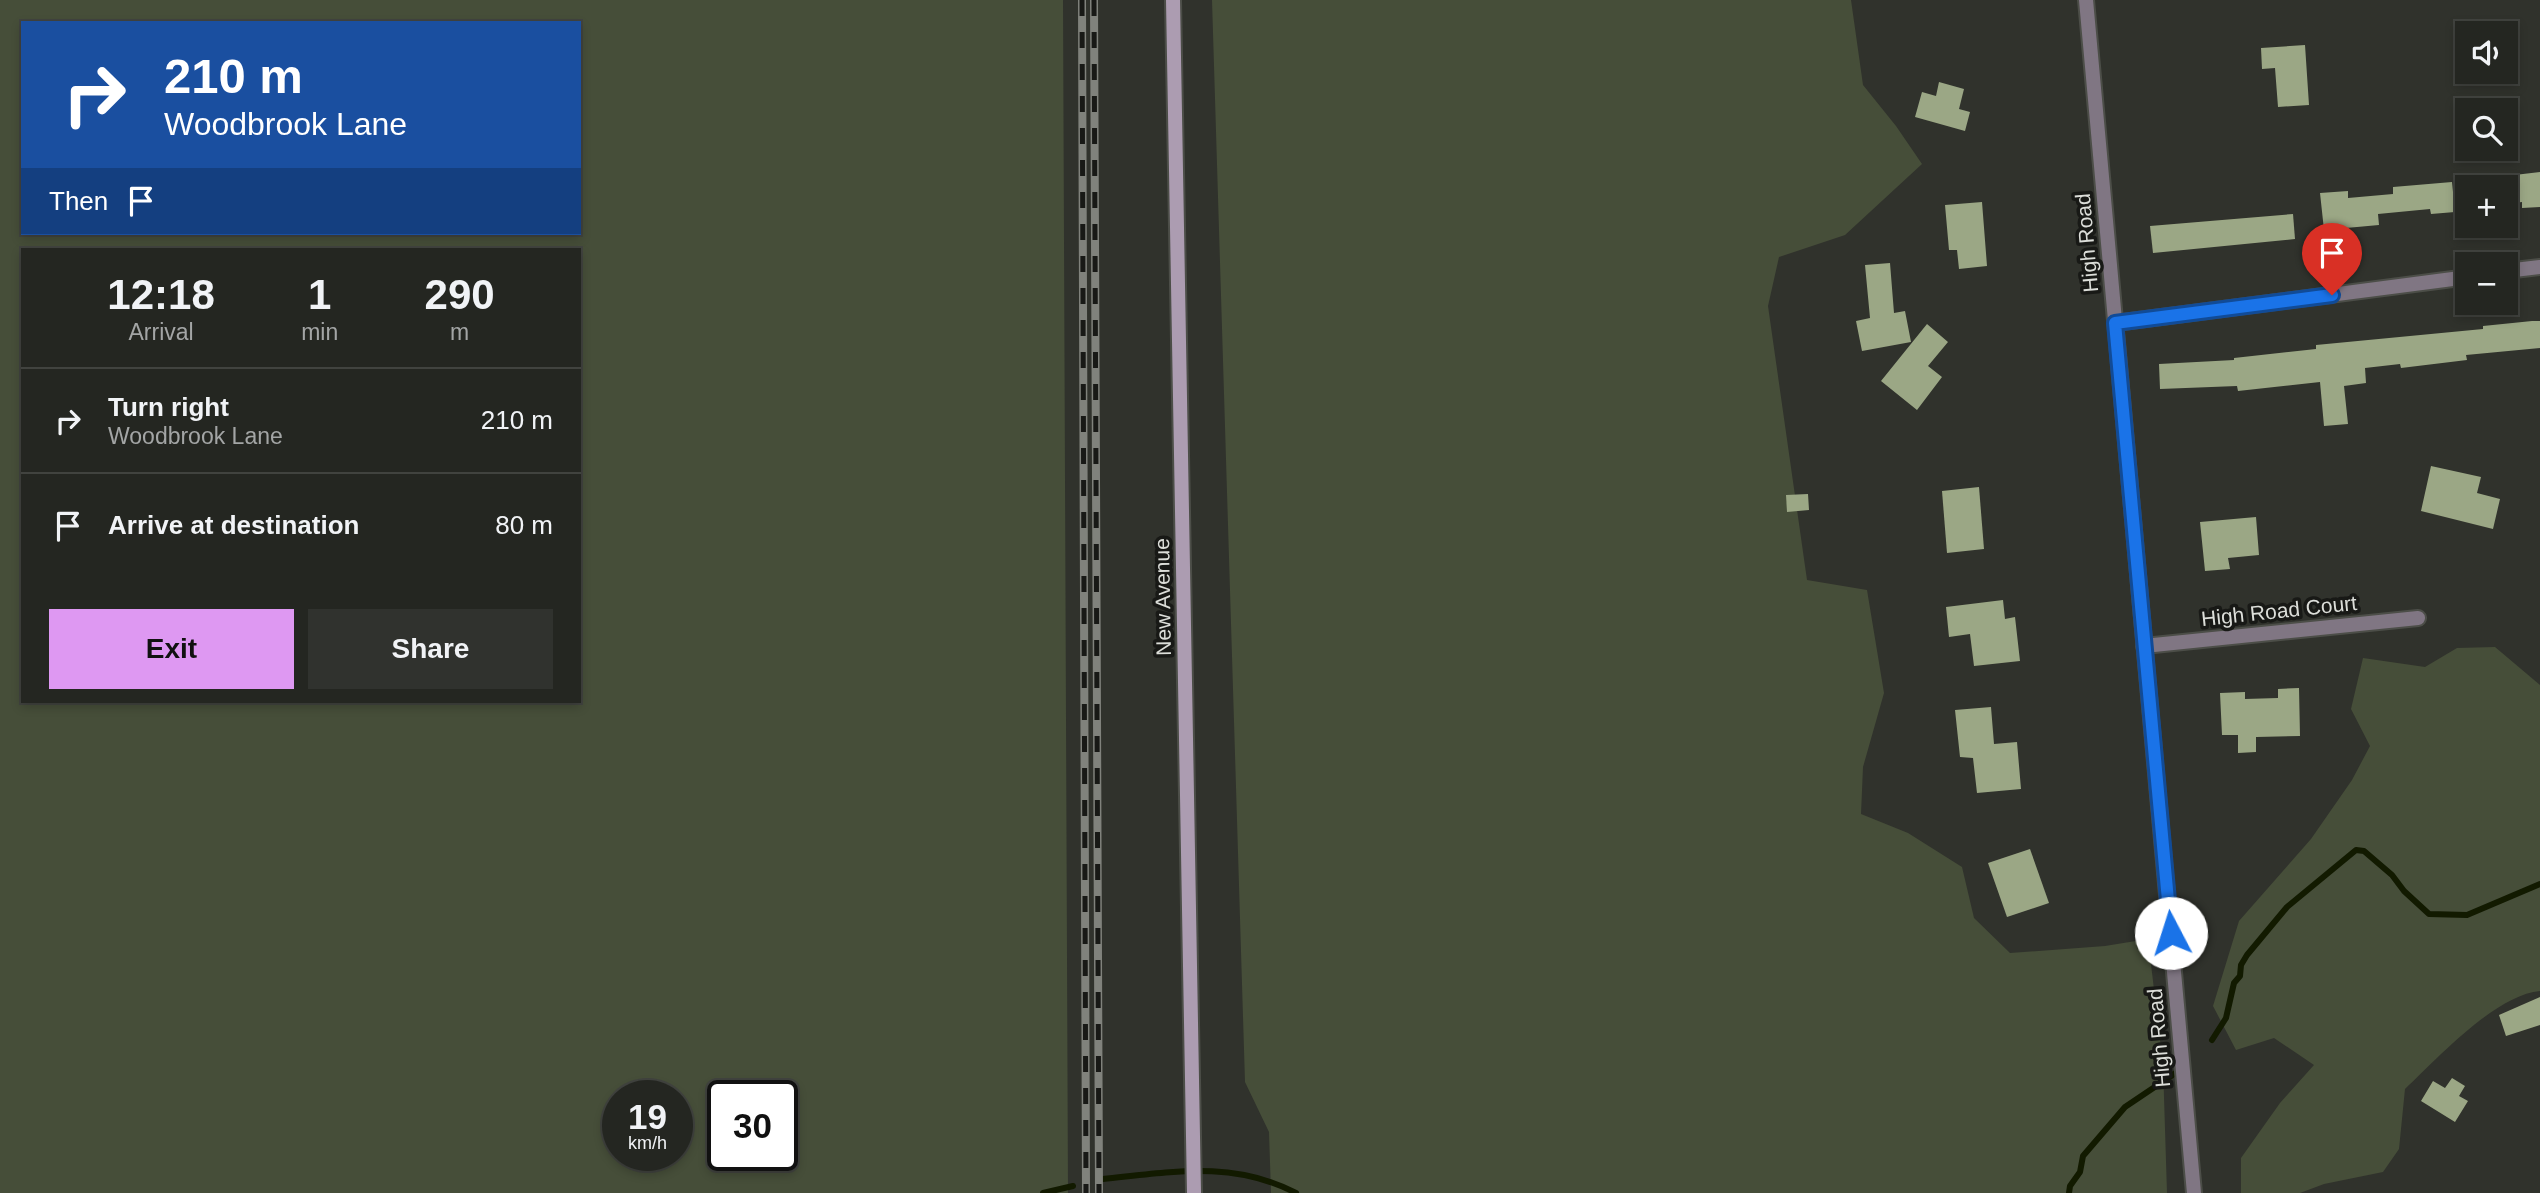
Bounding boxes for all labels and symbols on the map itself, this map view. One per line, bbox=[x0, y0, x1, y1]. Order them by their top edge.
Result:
street label: High Road bbox=[2071, 193, 2102, 293]
pin bbox=[2302, 223, 2362, 295]
street label: New Avenue bbox=[1150, 538, 1175, 656]
street label: High Road Court bbox=[2200, 591, 2358, 630]
position arrow bbox=[2134, 896, 2208, 970]
street label: High Road bbox=[2143, 988, 2174, 1088]
speed limit sign: 30 bbox=[707, 1080, 798, 1171]

